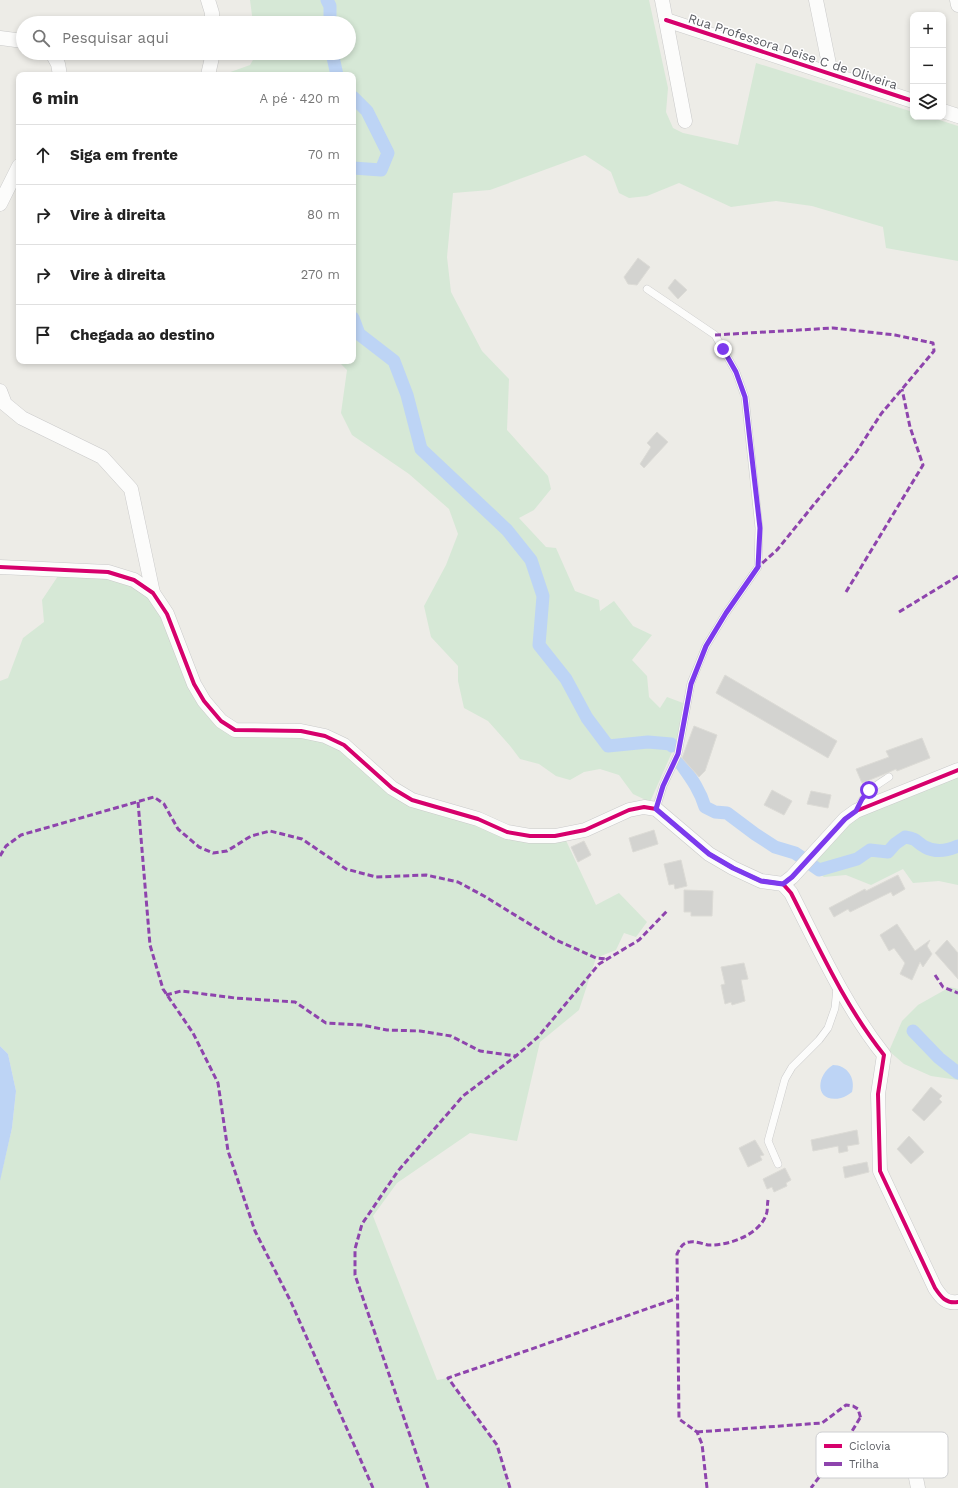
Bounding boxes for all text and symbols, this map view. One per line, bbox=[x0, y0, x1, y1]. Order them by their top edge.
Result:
street label: Rua Professora Deise C de Oliveira bbox=[686, 10, 900, 93]
map controls bbox=[910, 12, 946, 120]
button: + bbox=[910, 12, 946, 48]
search box bbox=[16, 16, 356, 60]
icon: search bbox=[30, 27, 52, 49]
text: Pesquisar aqui bbox=[62, 29, 169, 47]
button: − bbox=[910, 48, 946, 84]
button: layers bbox=[910, 84, 946, 120]
text: 6 min bbox=[32, 88, 79, 108]
text: A pé · 420 m bbox=[260, 91, 340, 106]
icon: ahead bbox=[32, 144, 54, 166]
text: Siga em frente bbox=[70, 146, 178, 164]
text: 70 m bbox=[308, 147, 340, 162]
icon: right bbox=[32, 204, 54, 226]
text: Vire à direita bbox=[70, 206, 165, 224]
text: 80 m bbox=[307, 207, 340, 222]
icon: right bbox=[32, 264, 54, 286]
text: Vire à direita bbox=[70, 266, 165, 284]
text: 270 m bbox=[301, 267, 340, 282]
icon: arrive bbox=[32, 324, 54, 346]
text: Chegada ao destino bbox=[70, 326, 215, 344]
route end bbox=[714, 340, 732, 358]
route start bbox=[860, 781, 878, 799]
legend bbox=[816, 1432, 948, 1478]
text: Ciclovia bbox=[849, 1440, 890, 1453]
text: Trilha bbox=[849, 1458, 879, 1471]

